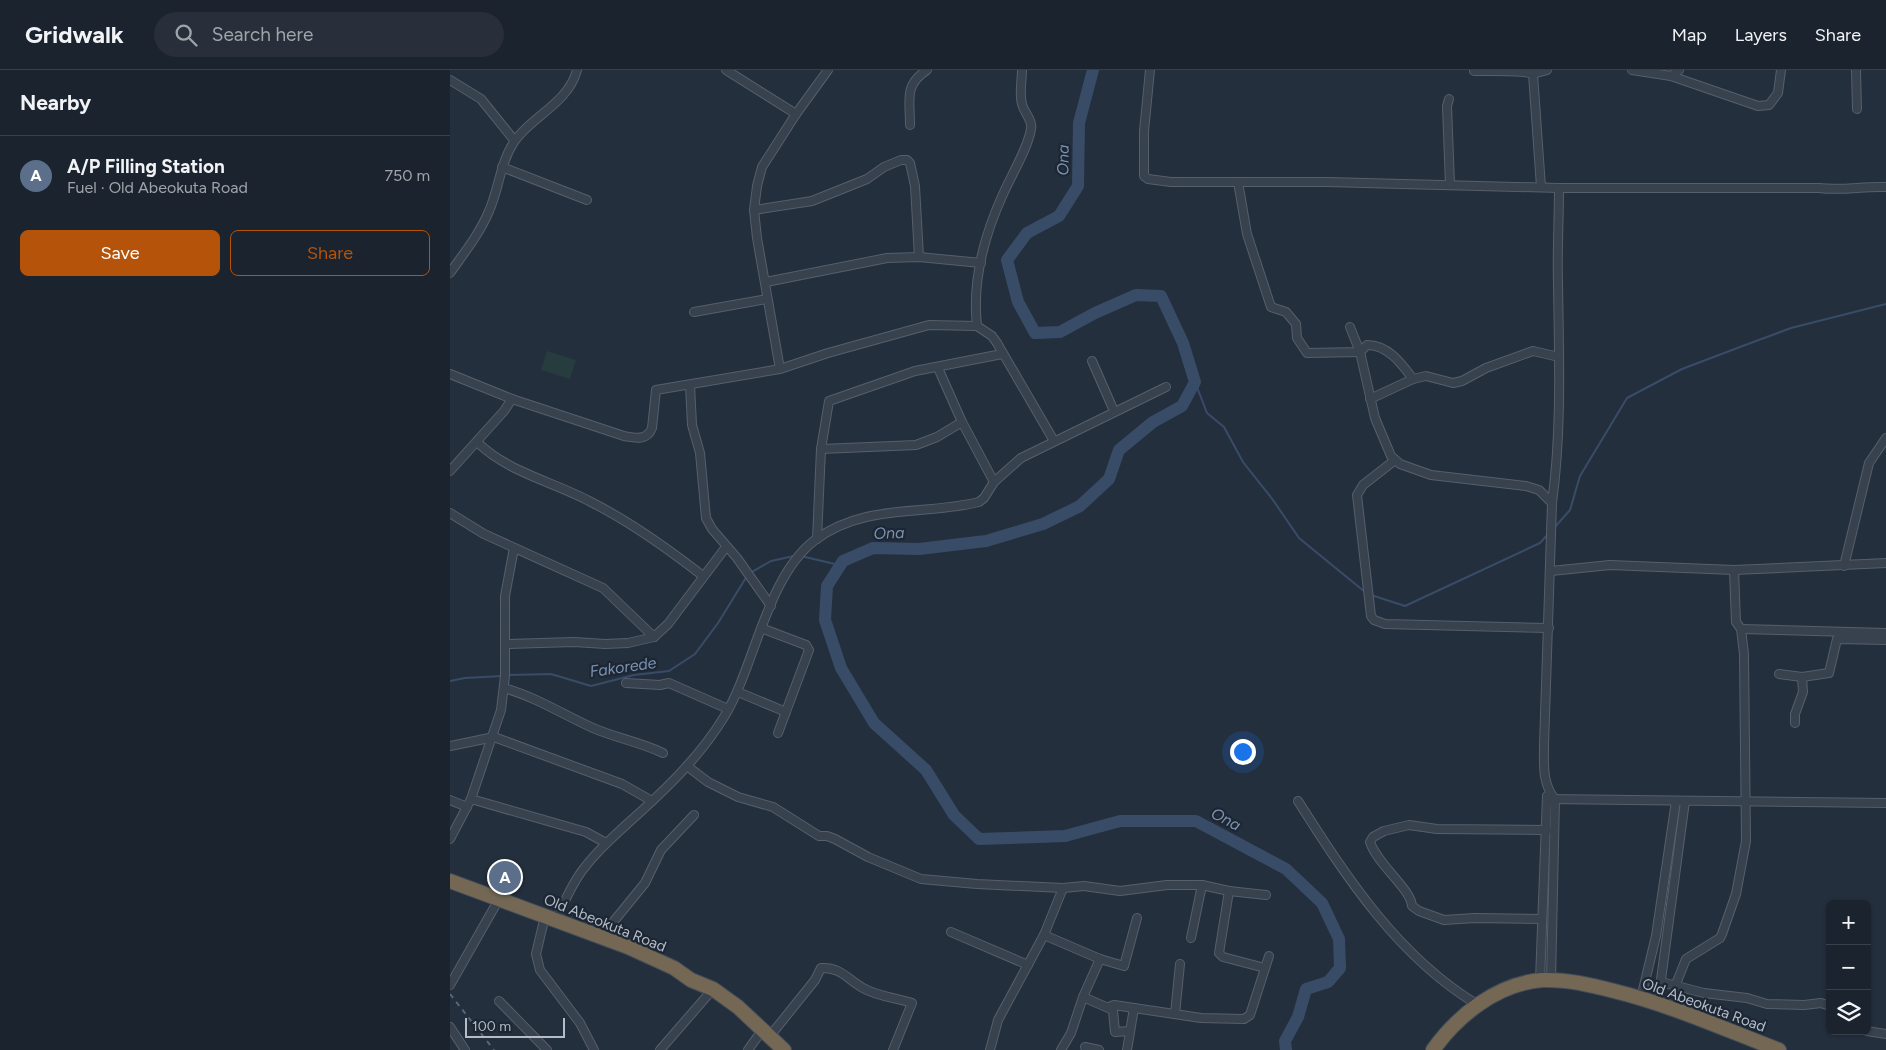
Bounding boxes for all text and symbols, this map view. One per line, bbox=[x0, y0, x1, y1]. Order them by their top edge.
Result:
search box bbox=[154, 12, 504, 57]
text: Gridwalk bbox=[25, 20, 124, 49]
icon: search bbox=[172, 21, 200, 49]
text: Search here bbox=[212, 23, 313, 46]
text: Map bbox=[1672, 24, 1707, 46]
text: Layers bbox=[1735, 24, 1787, 46]
text: Share bbox=[1815, 24, 1861, 46]
text: Nearby bbox=[20, 90, 91, 115]
water label: Ona bbox=[1053, 144, 1073, 176]
text: A/P Filling Station bbox=[67, 155, 225, 178]
text: A bbox=[30, 166, 42, 185]
text: 750 m bbox=[384, 166, 430, 185]
text: Fuel · Old Abeokuta Road bbox=[67, 178, 248, 197]
button: Save bbox=[20, 230, 220, 276]
button: Share bbox=[230, 230, 430, 276]
water label: Ona bbox=[873, 523, 905, 543]
water label: Fakorede bbox=[588, 653, 658, 681]
your location bbox=[1230, 739, 1256, 765]
water label: Ona bbox=[1208, 803, 1244, 835]
pin: A bbox=[489, 858, 521, 896]
street label: Old Abeokuta Road bbox=[541, 890, 669, 956]
map controls bbox=[1826, 900, 1871, 1035]
button: + bbox=[1826, 900, 1871, 945]
button: − bbox=[1826, 945, 1871, 990]
street label: Old Abeokuta Road bbox=[1640, 974, 1768, 1036]
button: layers bbox=[1826, 990, 1871, 1035]
scale bar bbox=[465, 1015, 565, 1038]
text: 100 m bbox=[472, 1018, 511, 1035]

